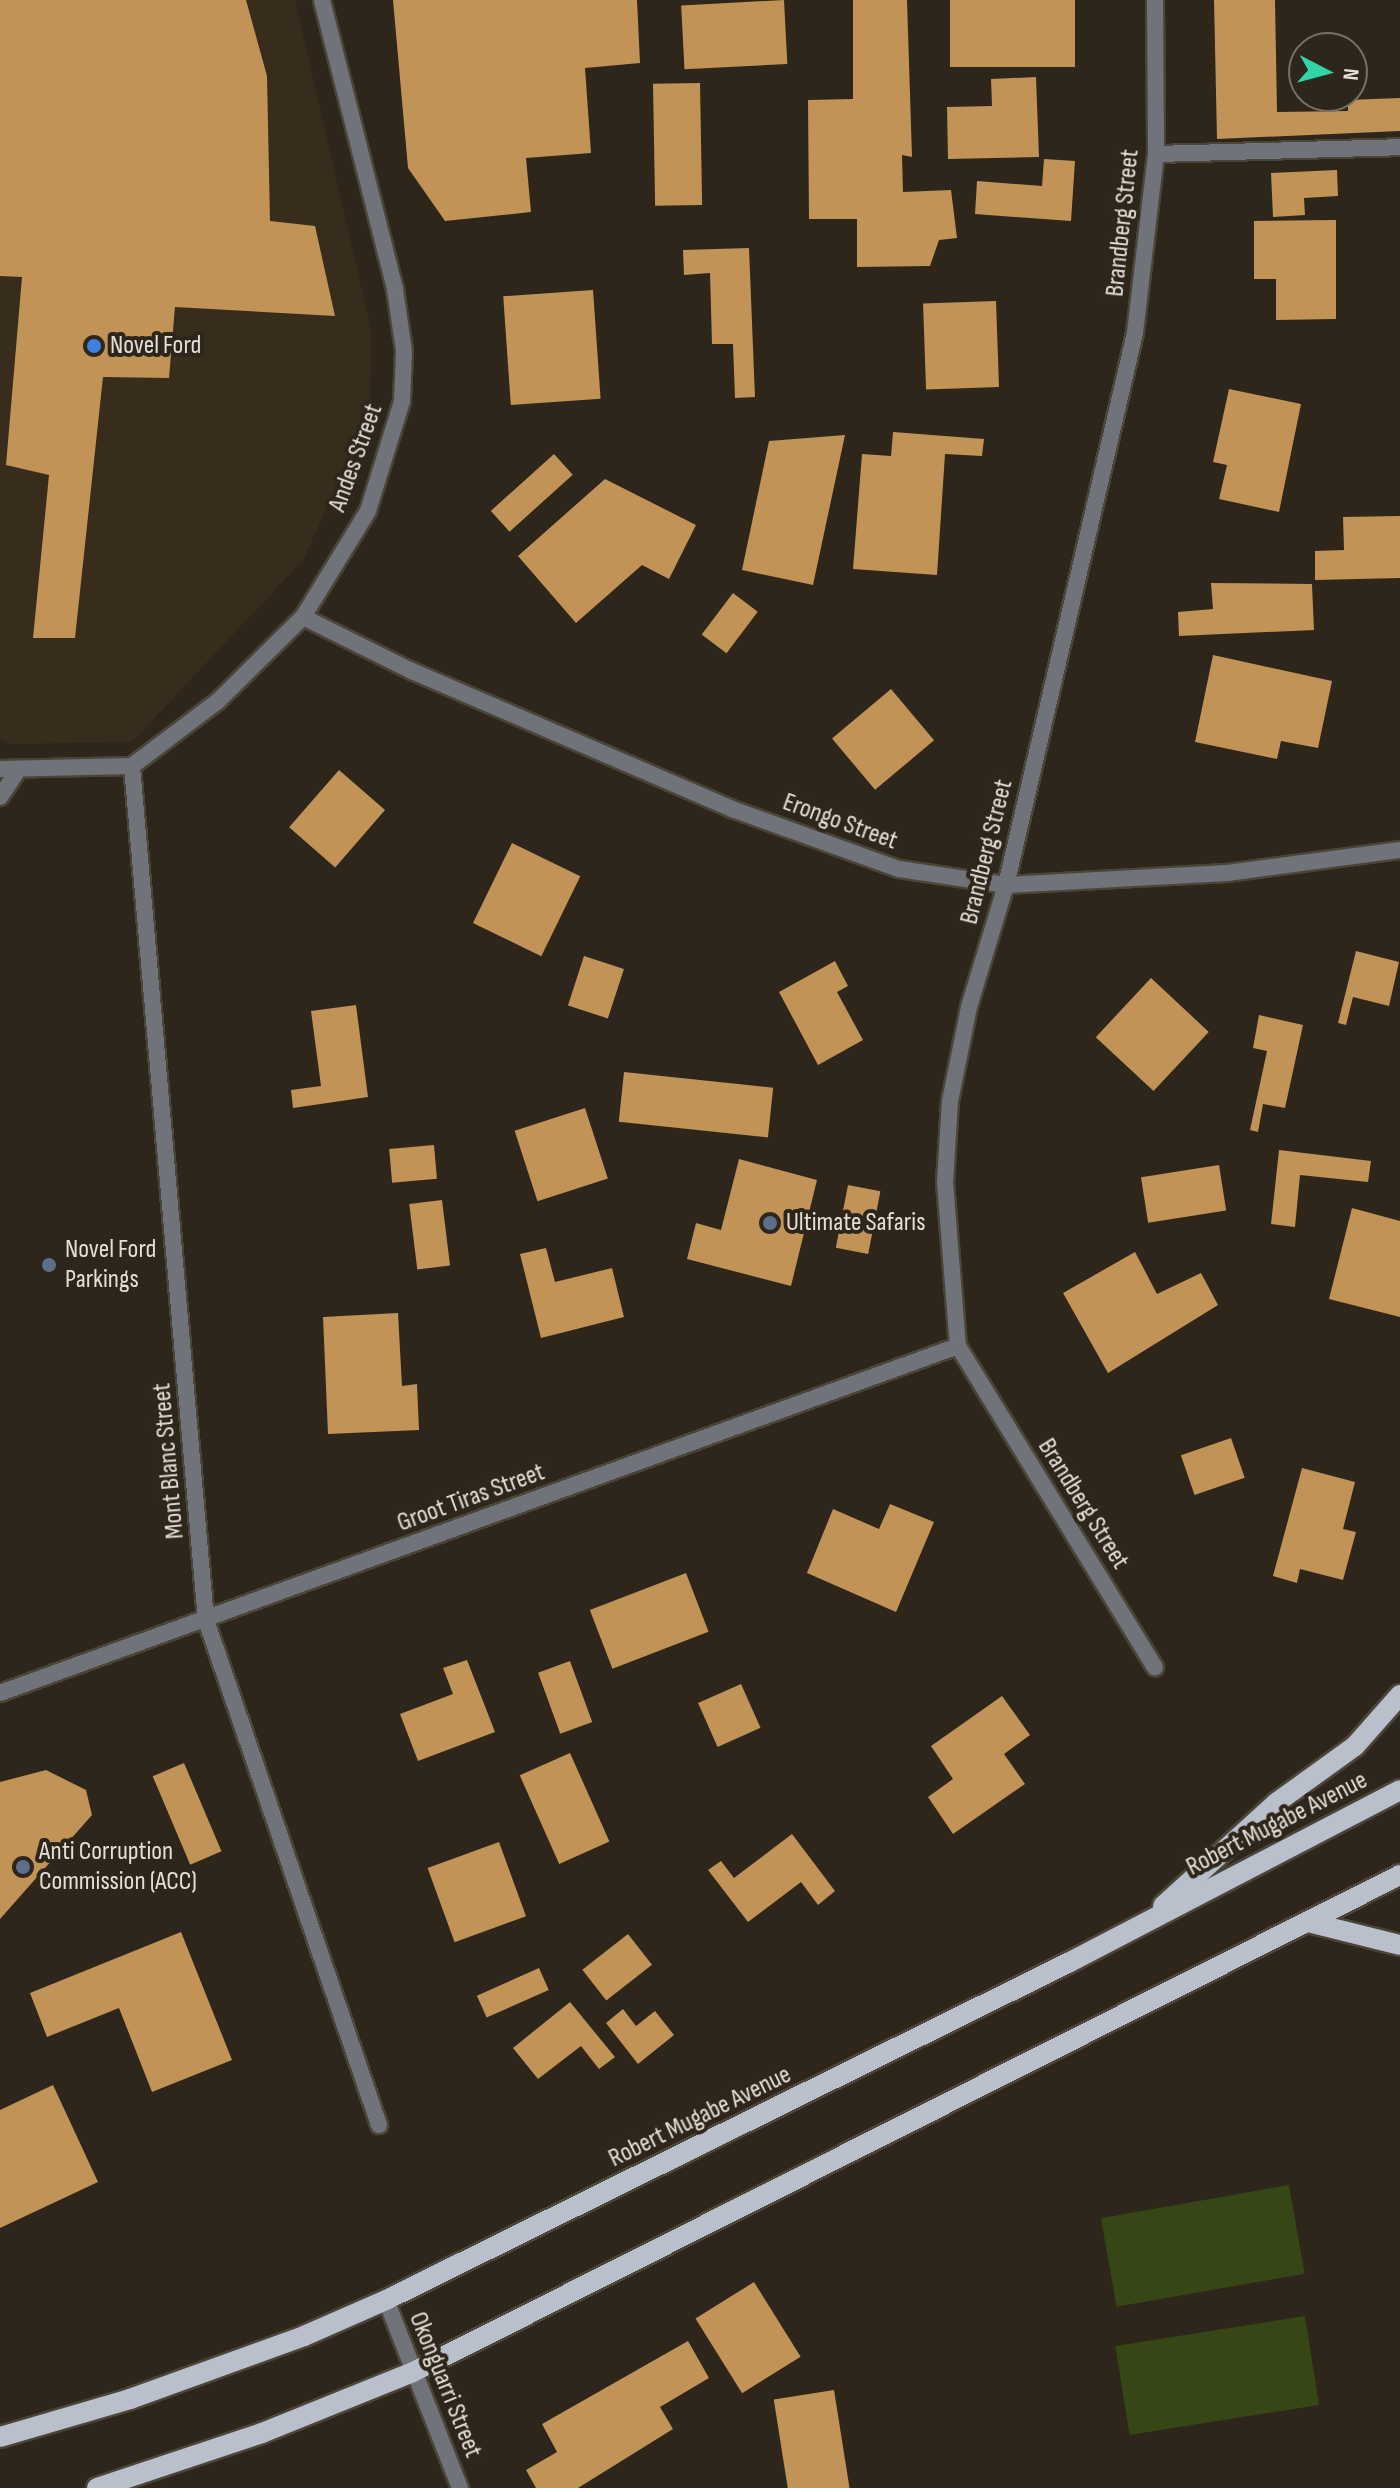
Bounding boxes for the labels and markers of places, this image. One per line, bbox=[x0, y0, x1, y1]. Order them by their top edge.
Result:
place label: Novel Ford bbox=[110, 330, 201, 362]
marker: Novel Ford bbox=[85, 337, 103, 355]
place label: Ultimate Safaris bbox=[786, 1207, 925, 1239]
marker: Ultimate Safaris bbox=[761, 1214, 779, 1232]
place label: Novel Ford Parkings bbox=[65, 1234, 156, 1296]
marker: Novel Ford Parkings bbox=[40, 1256, 58, 1274]
place label: Anti Corruption Commission (ACC) bbox=[39, 1836, 197, 1898]
marker: Anti Corruption Commission (ACC) bbox=[14, 1858, 32, 1876]

